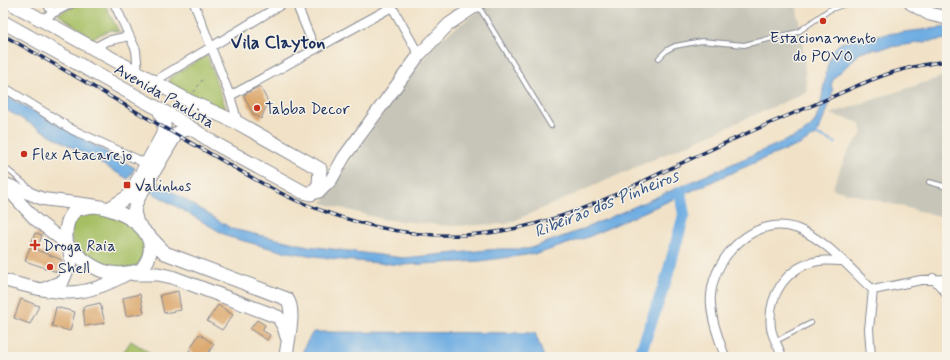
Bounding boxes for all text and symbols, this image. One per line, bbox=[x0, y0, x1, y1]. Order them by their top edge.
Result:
marker: Estacionamento do POVO bbox=[818, 16, 828, 26]
place label: Estacionamento do POVO bbox=[770, 28, 876, 67]
district label: Vila Clayton bbox=[231, 31, 325, 55]
street label: Avenida Paulista bbox=[110, 59, 218, 134]
place label: Tabba Decor bbox=[265, 99, 350, 120]
marker: Tabba Decor bbox=[252, 103, 262, 113]
place label: Flex Atacarejo bbox=[32, 145, 132, 166]
marker: Flex Atacarejo bbox=[19, 149, 29, 159]
water label: Ribeirão dos Pinheiros bbox=[531, 164, 683, 243]
place label: Valinhos bbox=[135, 176, 191, 197]
marker: Valinhos bbox=[122, 180, 132, 190]
place label: Droga Raia bbox=[43, 236, 116, 257]
marker: Droga Raia bbox=[30, 240, 40, 250]
place label: Shell bbox=[58, 258, 90, 279]
marker: Shell bbox=[45, 262, 55, 272]

